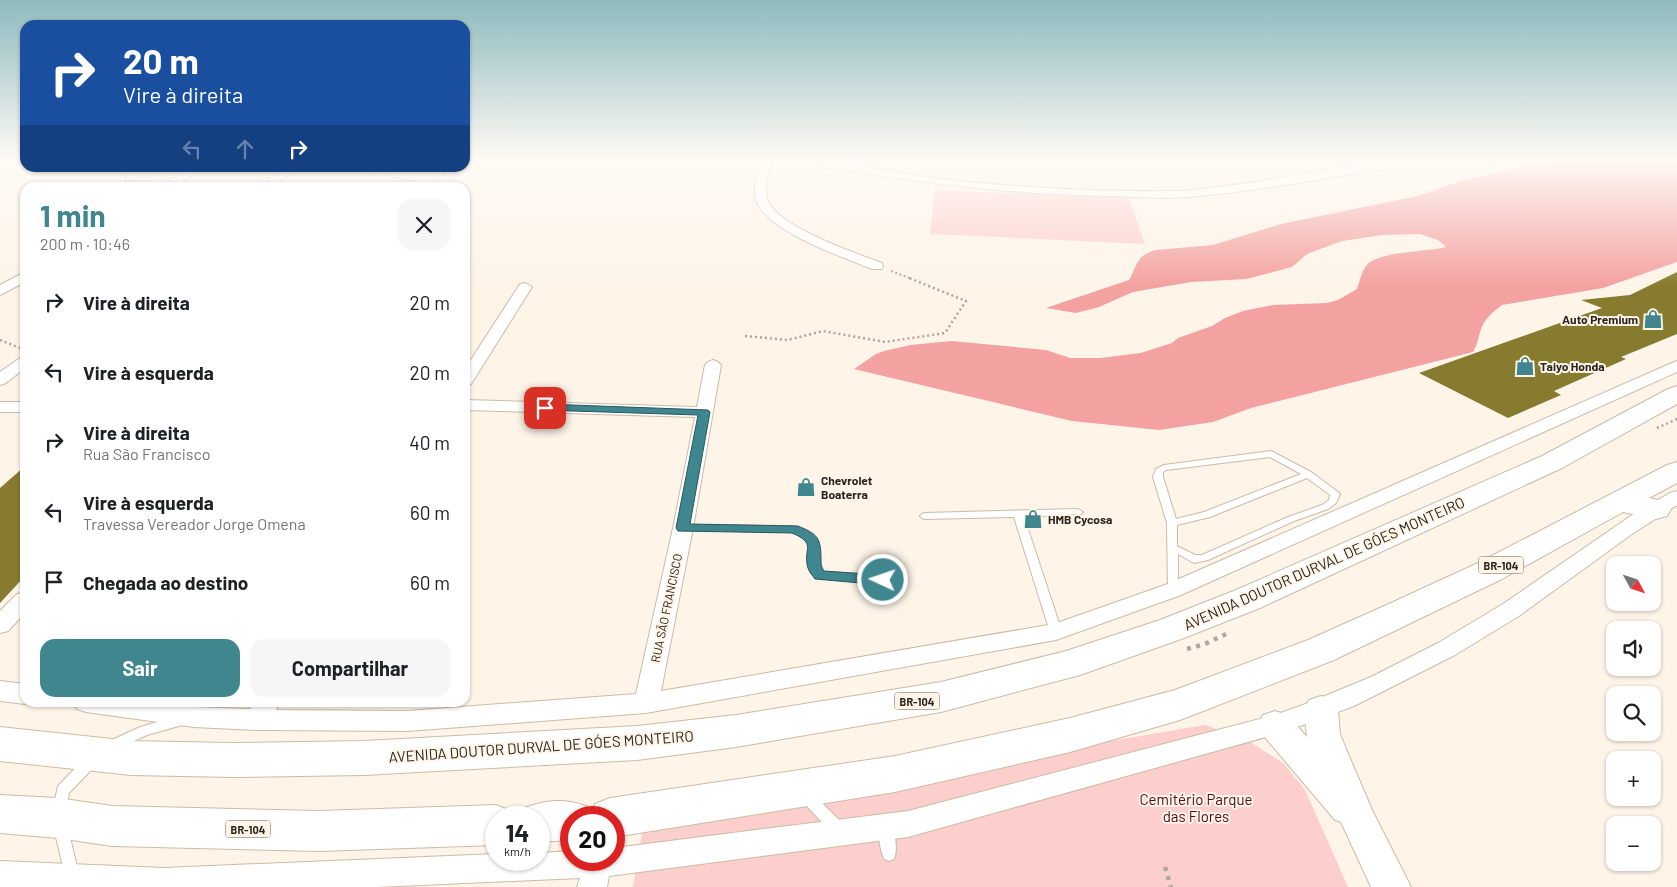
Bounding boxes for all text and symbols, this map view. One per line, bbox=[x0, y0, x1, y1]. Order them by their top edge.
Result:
text: 20 m bbox=[123, 39, 199, 81]
icon: right bbox=[40, 40, 105, 105]
text: Vire à direita bbox=[123, 81, 243, 107]
icon: left bbox=[178, 135, 206, 163]
icon: ahead bbox=[231, 135, 259, 163]
icon: right bbox=[284, 135, 312, 163]
text: 1 min bbox=[40, 197, 106, 233]
button: close bbox=[398, 199, 450, 251]
text: 200 m · 10:46 bbox=[40, 234, 130, 253]
icon: right bbox=[40, 288, 68, 316]
text: Vire à direita bbox=[83, 291, 190, 314]
text: 20 m bbox=[410, 291, 450, 314]
shop icon: Auto Premium bbox=[1642, 308, 1664, 330]
place label: Auto Premium bbox=[1562, 312, 1638, 326]
shop icon: Taiyo Honda bbox=[1514, 355, 1536, 377]
icon: left bbox=[40, 358, 68, 386]
place label: Taiyo Honda bbox=[1540, 359, 1605, 373]
text: Vire à esquerda bbox=[83, 361, 214, 384]
text: 20 m bbox=[410, 361, 450, 384]
pin bbox=[524, 387, 566, 429]
icon: arrive bbox=[531, 394, 559, 422]
text: Vire à direita bbox=[83, 421, 190, 444]
icon: right bbox=[40, 428, 68, 456]
text: 40 m bbox=[409, 431, 450, 454]
text: Rua São Francisco bbox=[83, 444, 211, 463]
place label: Chevrolet Boaterra bbox=[821, 473, 873, 501]
shop icon: Chevrolet Boaterra bbox=[795, 476, 817, 498]
text: Vire à esquerda bbox=[83, 491, 214, 514]
street label: AVENIDA DOUTOR DURVAL DE GÓES MONTEIRO bbox=[1181, 493, 1467, 633]
icon: left bbox=[40, 498, 68, 526]
text: 60 m bbox=[410, 501, 450, 524]
shop icon: HMB Cycosa bbox=[1022, 508, 1044, 530]
place label: HMB Cycosa bbox=[1048, 512, 1112, 526]
text: Travessa Vereador Jorge Omena bbox=[83, 514, 306, 533]
street label: RUA SÃO FRANCISCO bbox=[648, 552, 684, 664]
position arrow bbox=[856, 553, 908, 605]
road number: BR-104 bbox=[1478, 556, 1524, 574]
north arrow bbox=[1606, 556, 1661, 611]
map controls bbox=[1606, 556, 1661, 871]
icon: arrive bbox=[40, 568, 68, 596]
text: Chegada ao destino bbox=[83, 571, 248, 594]
text: 60 m bbox=[410, 571, 450, 594]
button: sound bbox=[1606, 621, 1661, 676]
button: Sair bbox=[40, 639, 240, 697]
button: Compartilhar bbox=[250, 639, 450, 697]
button: search bbox=[1606, 686, 1661, 741]
road number: BR-104 bbox=[894, 692, 940, 709]
street label: AVENIDA DOUTOR DURVAL DE GÓES MONTEIRO bbox=[388, 726, 694, 766]
button: + bbox=[1606, 751, 1661, 806]
park label: Cemitério Parque das Flores bbox=[1139, 790, 1253, 825]
speed limit sign: 20 bbox=[560, 806, 625, 871]
button: − bbox=[1606, 816, 1661, 871]
text: 14 bbox=[506, 817, 529, 847]
road number: BR-104 bbox=[226, 821, 270, 838]
text: km/h bbox=[504, 844, 531, 858]

